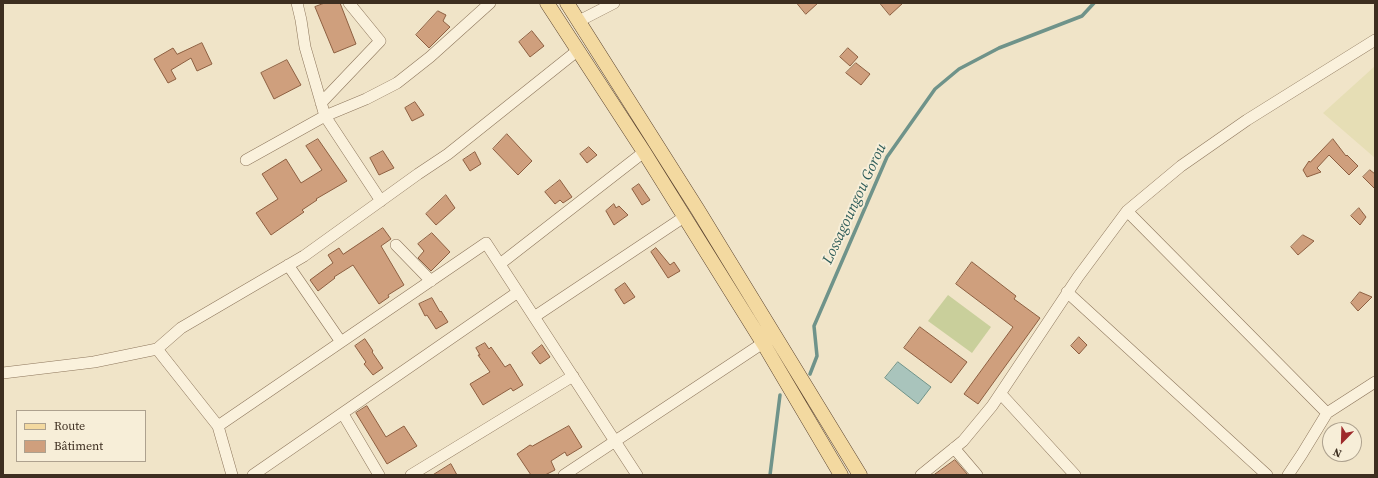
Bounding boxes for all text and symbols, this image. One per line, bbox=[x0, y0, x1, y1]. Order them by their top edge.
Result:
water label: Lossagoungou Gorou bbox=[819, 141, 891, 267]
legend bbox=[16, 410, 146, 462]
text: Route bbox=[54, 418, 85, 434]
north arrow bbox=[1322, 422, 1362, 462]
text: Bâtiment bbox=[54, 438, 103, 454]
text: N bbox=[1331, 444, 1344, 461]

